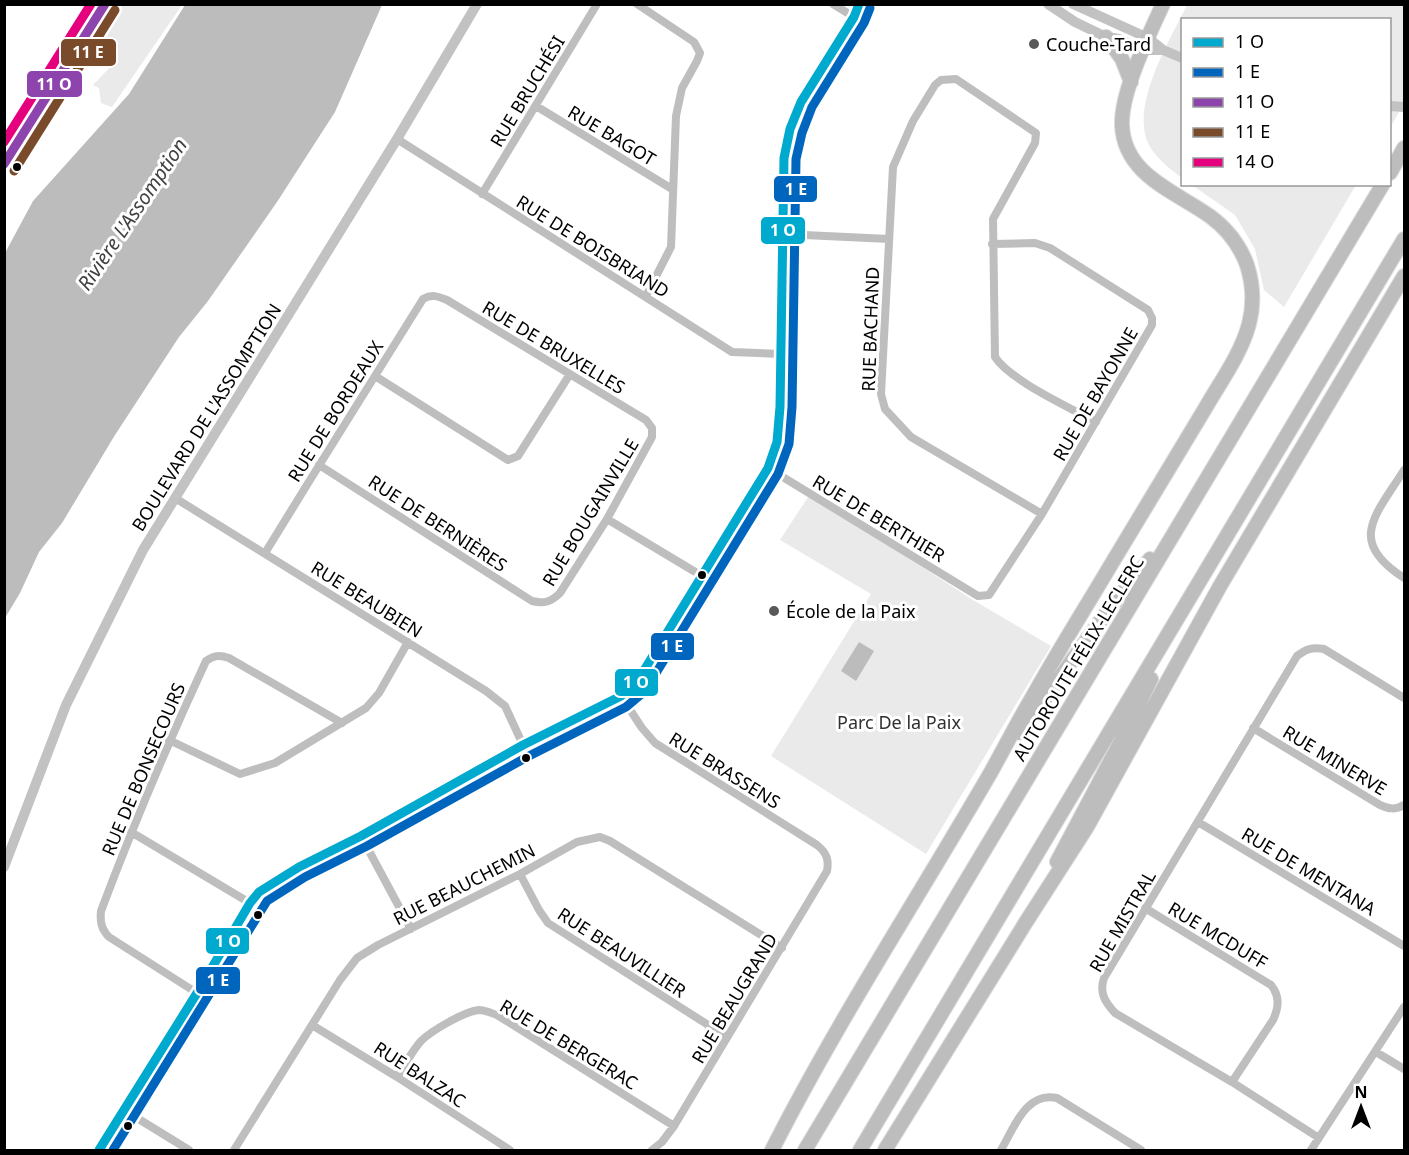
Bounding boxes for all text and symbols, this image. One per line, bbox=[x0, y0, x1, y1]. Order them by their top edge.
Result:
legend bbox=[1181, 18, 1391, 186]
text: 1 O bbox=[1235, 29, 1264, 53]
street label: RUE BRUCHÉSI bbox=[484, 31, 570, 151]
place label: Couche-Tard bbox=[1046, 32, 1151, 56]
marker: Couche-Tard bbox=[1027, 37, 1041, 51]
line badge: 11 E bbox=[60, 38, 117, 67]
text: 11 E bbox=[72, 41, 104, 63]
text: 1 E bbox=[1235, 59, 1260, 83]
line badge: 11 O bbox=[26, 70, 83, 98]
text: 11 O bbox=[36, 73, 72, 95]
text: 11 O bbox=[1235, 89, 1274, 113]
street label: RUE BAGOT bbox=[564, 99, 660, 171]
text: 11 E bbox=[1235, 119, 1270, 143]
water label: Rivière L'Assomption bbox=[71, 133, 193, 295]
text: 14 O bbox=[1235, 149, 1274, 173]
unlabelled marker bbox=[11, 161, 23, 173]
line badge: 1 E bbox=[773, 175, 818, 203]
text: 1 E bbox=[785, 178, 807, 200]
street label: RUE DE BOISBRIAND bbox=[512, 189, 674, 303]
line badge: 1 O bbox=[760, 216, 806, 245]
text: 1 O bbox=[770, 219, 796, 241]
street label: RUE BACHAND bbox=[856, 266, 884, 392]
street label: RUE DE BRUXELLES bbox=[478, 295, 630, 399]
street label: BOULEVARD DE L'ASSOMPTION bbox=[126, 299, 286, 535]
street label: RUE DE BAYONNE bbox=[1047, 323, 1143, 465]
street label: RUE DE BORDEAUX bbox=[282, 335, 388, 486]
street label: RUE BOUGAINVILLE bbox=[536, 434, 644, 590]
street label: RUE DE BERNIÈRES bbox=[364, 469, 512, 577]
street label: RUE DE BERTHIER bbox=[808, 469, 950, 567]
street label: AUTOROUTE FÉLIX-LECLERC bbox=[1007, 551, 1149, 765]
street label: RUE BEAUBIEN bbox=[307, 555, 427, 643]
unlabelled marker bbox=[696, 569, 708, 581]
place label: École de la Paix bbox=[786, 599, 916, 623]
marker: École de la Paix bbox=[767, 604, 781, 618]
line badge: 1 E bbox=[650, 632, 695, 661]
text: 1 E bbox=[661, 635, 683, 657]
line badge: 1 O bbox=[614, 668, 659, 697]
text: 1 O bbox=[623, 671, 649, 693]
street label: RUE DE BONSECOURS bbox=[96, 679, 190, 859]
park label: Parc De la Paix bbox=[837, 710, 961, 734]
street label: RUE MINERVE bbox=[1279, 720, 1391, 800]
street label: RUE BRASSENS bbox=[665, 726, 785, 814]
unlabelled marker bbox=[520, 752, 532, 764]
street label: RUE DE MENTANA bbox=[1238, 821, 1381, 921]
street label: RUE BEAUCHEMIN bbox=[389, 838, 539, 930]
street label: RUE MISTRAL bbox=[1083, 866, 1161, 976]
street label: RUE MCDUFF bbox=[1164, 896, 1272, 974]
street label: RUE BEAUVILLIER bbox=[553, 902, 691, 1002]
unlabelled marker bbox=[252, 909, 264, 921]
line badge: 1 O bbox=[205, 927, 250, 955]
street label: RUE BEAUGRAND bbox=[686, 928, 782, 1068]
text: 1 O bbox=[215, 930, 241, 952]
line badge: 1 E bbox=[195, 966, 241, 995]
text: 1 E bbox=[207, 969, 229, 991]
street label: RUE DE BERGERAC bbox=[496, 993, 642, 1095]
street label: RUE BALZAC bbox=[370, 1035, 470, 1113]
north arrow bbox=[1331, 1077, 1391, 1137]
text: N bbox=[1354, 1081, 1368, 1103]
unlabelled marker bbox=[122, 1120, 134, 1132]

